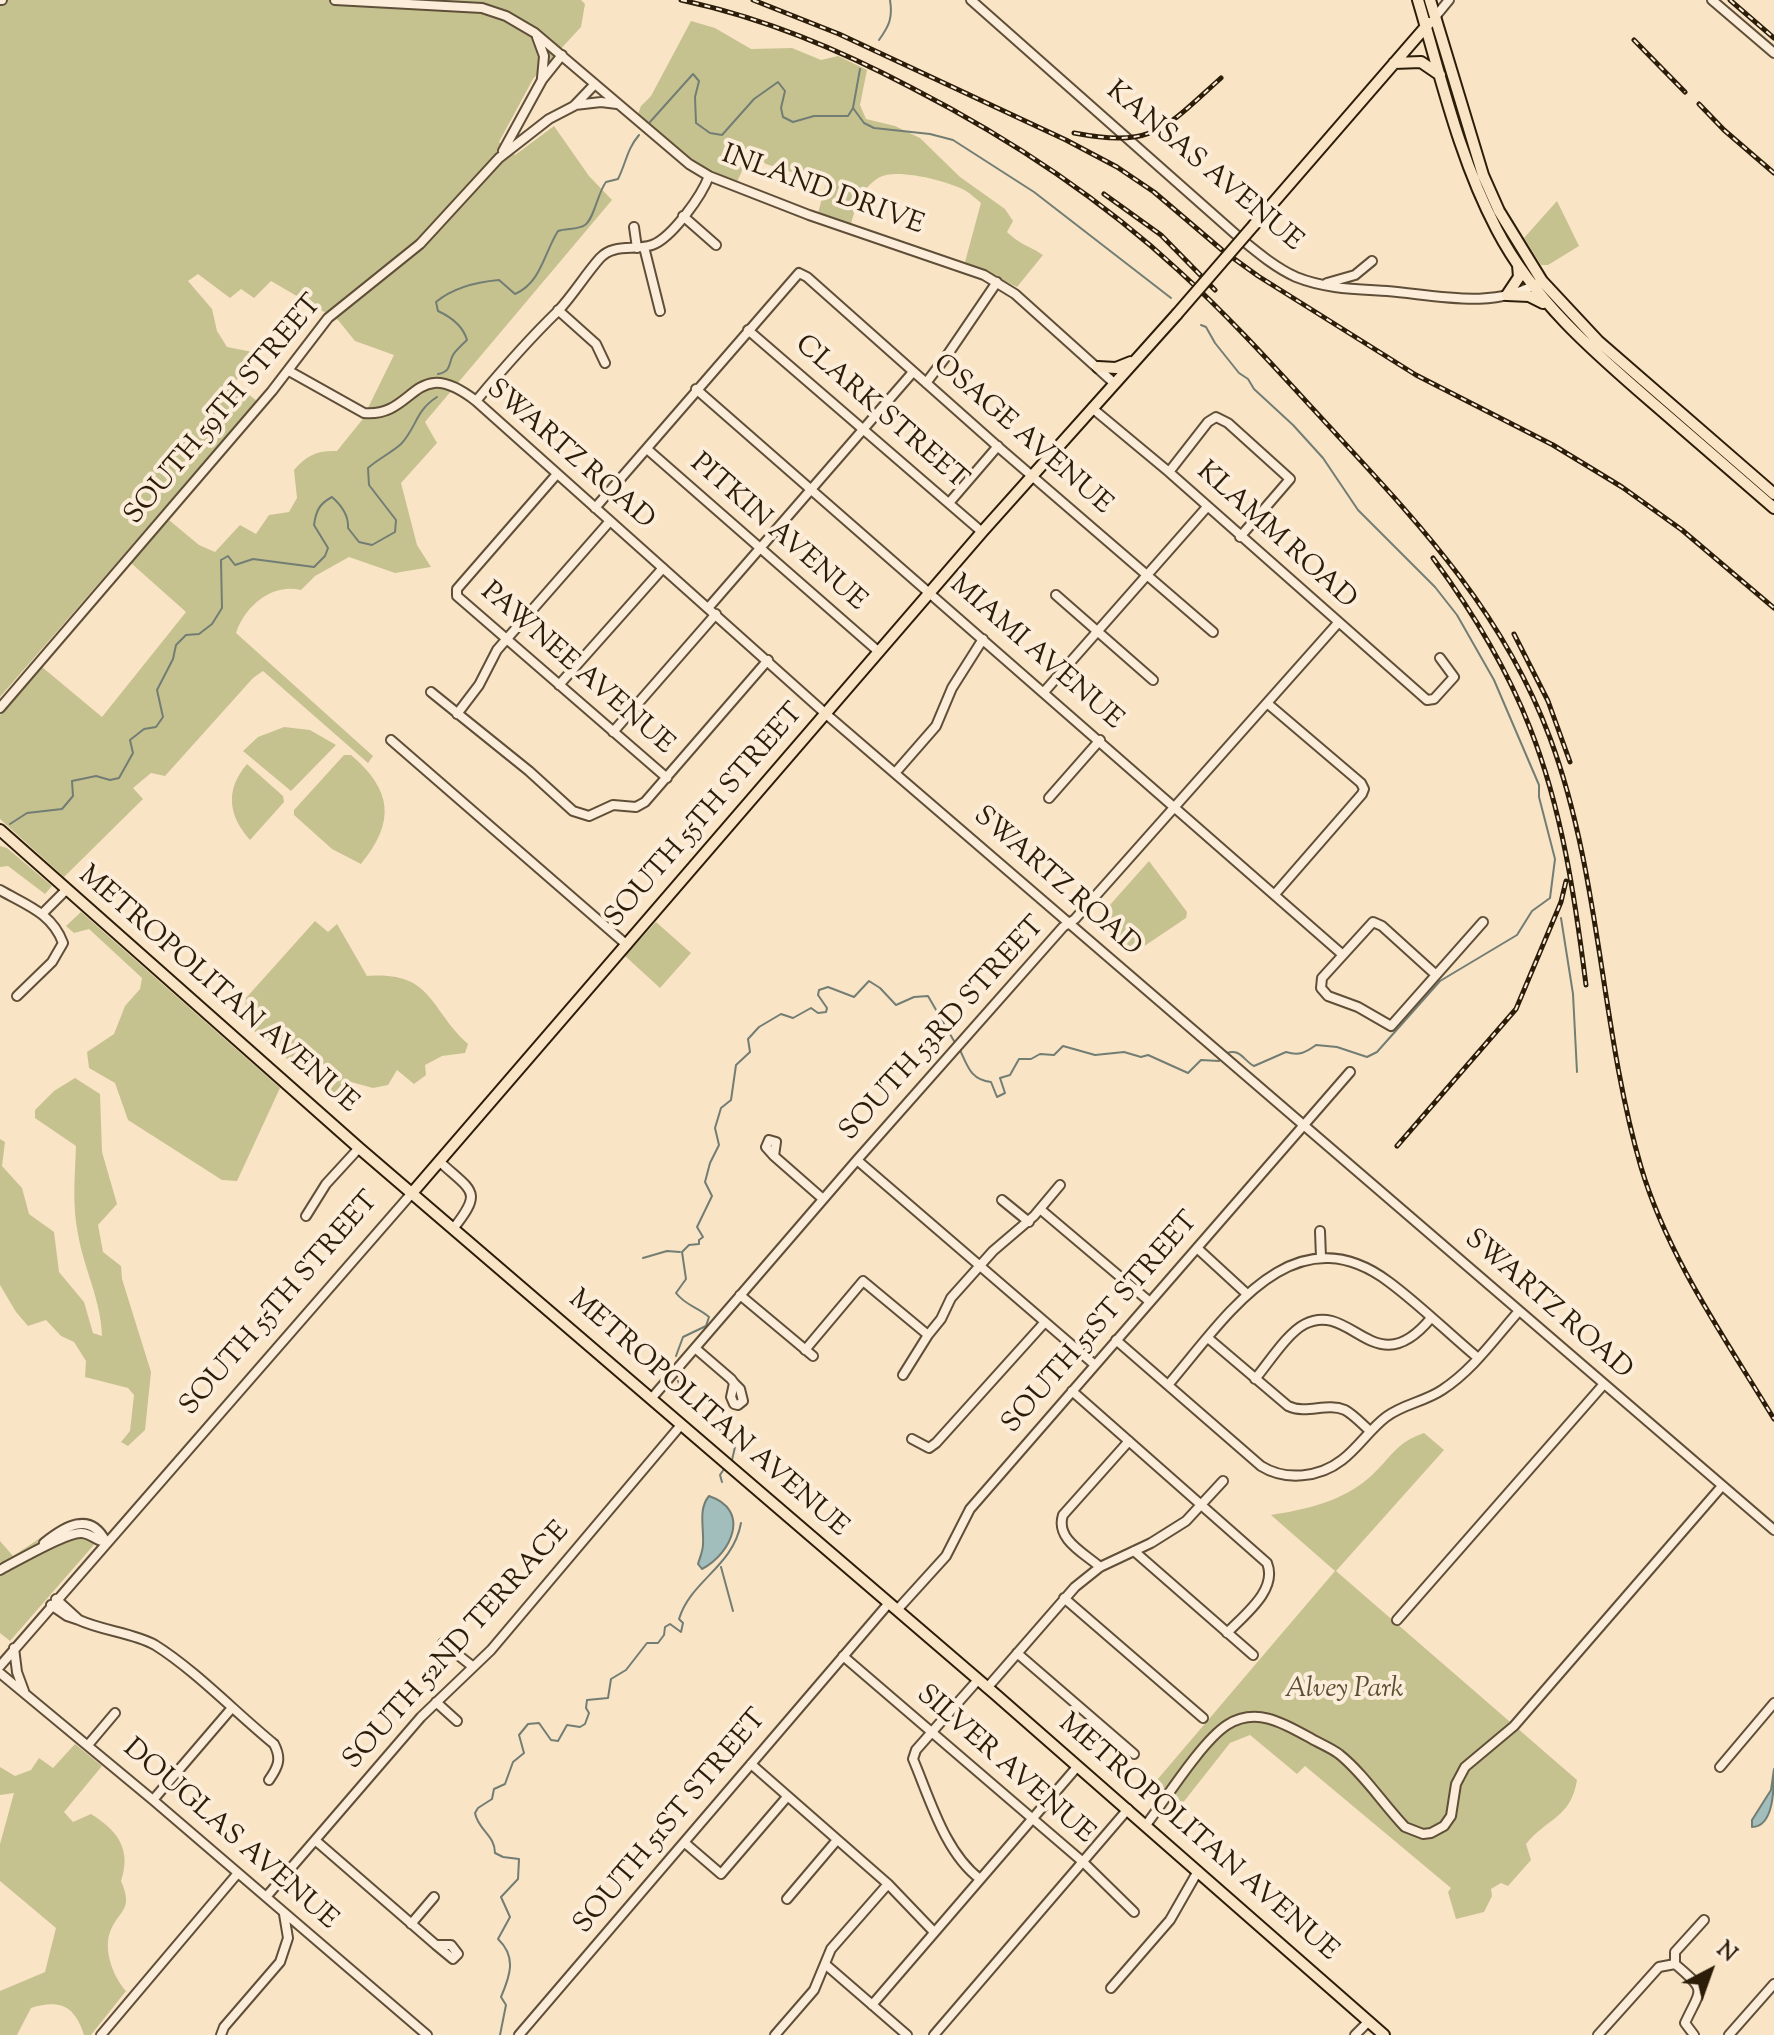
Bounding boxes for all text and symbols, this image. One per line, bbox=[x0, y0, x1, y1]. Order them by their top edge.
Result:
street label: KANSAS AVENUE bbox=[1098, 76, 1308, 260]
street label: INLAND DRIVE bbox=[716, 140, 928, 244]
street label: SOUTH 59TH STREET bbox=[119, 289, 331, 533]
street label: CLARK STREET bbox=[787, 330, 973, 498]
street label: OSAGE AVENUE bbox=[924, 349, 1118, 523]
street label: SWARTZ ROAD bbox=[478, 374, 660, 538]
street label: PITKIN AVENUE bbox=[682, 448, 872, 620]
street label: KLAMM ROAD bbox=[1188, 456, 1362, 618]
street label: MIAMI AVENUE bbox=[941, 570, 1129, 738]
street label: PAWNEE AVENUE bbox=[472, 577, 680, 763]
street label: SOUTH 55TH STREET bbox=[600, 698, 812, 936]
street label: SWARTZ ROAD bbox=[965, 801, 1147, 965]
street label: METROPOLITAN AVENUE bbox=[70, 860, 364, 1122]
street label: SOUTH 53RD STREET bbox=[834, 911, 1054, 1149]
street label: SOUTH 55TH STREET bbox=[175, 1186, 387, 1424]
street label: SOUTH 51ST STREET bbox=[997, 1206, 1207, 1442]
street label: SWARTZ ROAD bbox=[1456, 1224, 1638, 1388]
street label: METROPOLITAN AVENUE bbox=[560, 1284, 854, 1546]
street label: SOUTH 52ND TERRACE bbox=[338, 1516, 578, 1778]
park label: Alvey Park bbox=[1284, 1674, 1404, 1708]
street label: SILVER AVENUE bbox=[908, 1679, 1100, 1853]
street label: SOUTH 51ST STREET bbox=[568, 1704, 776, 1942]
street label: METROPOLITAN AVENUE bbox=[1050, 1708, 1344, 1970]
street label: DOUGLAS AVENUE bbox=[115, 1733, 343, 1939]
north arrow bbox=[1670, 1931, 1750, 2011]
text: N bbox=[1709, 1935, 1743, 1971]

